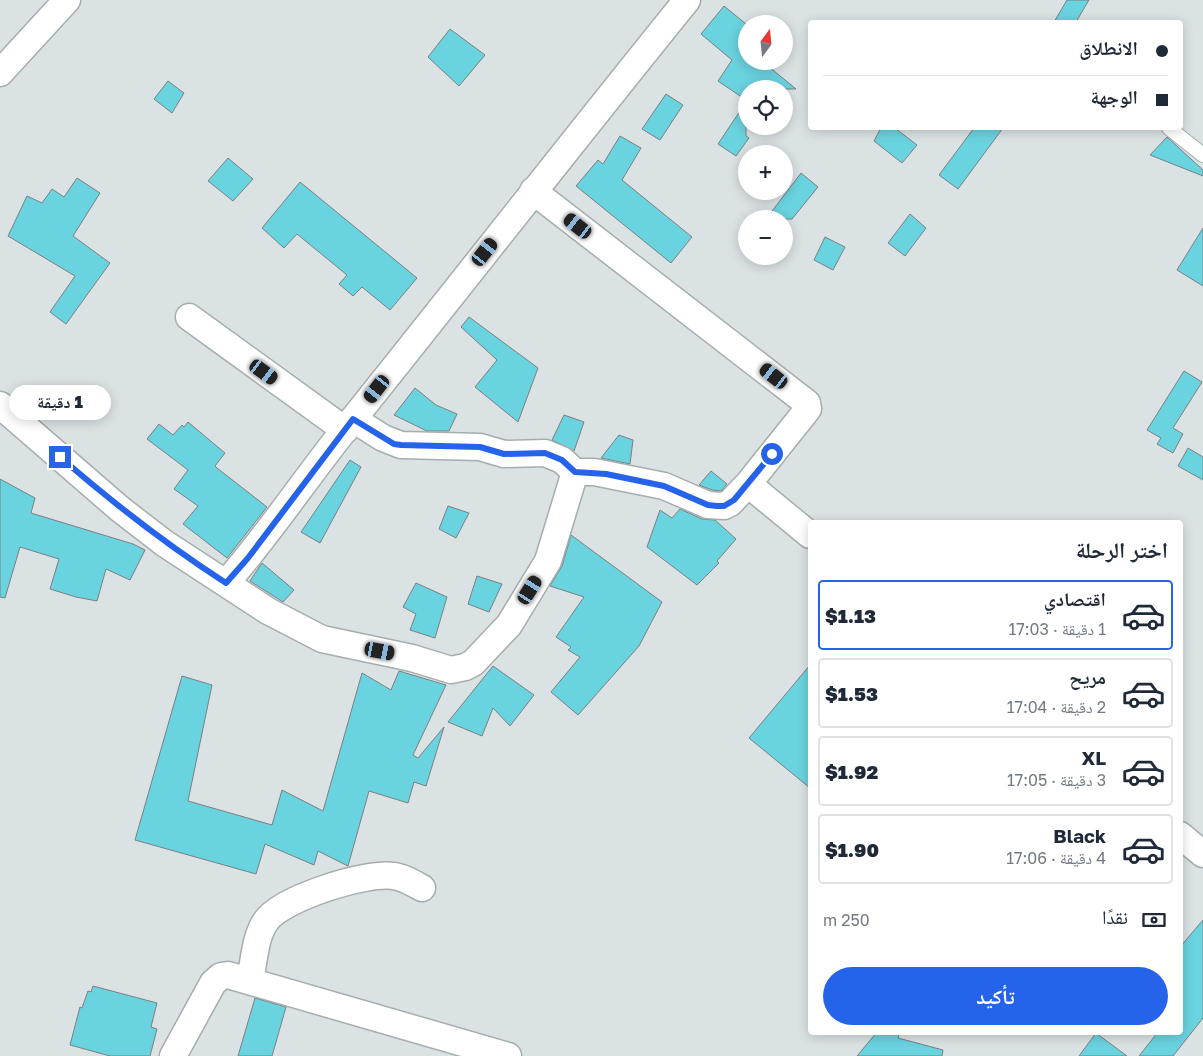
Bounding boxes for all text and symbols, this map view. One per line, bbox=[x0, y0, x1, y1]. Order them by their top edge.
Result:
north arrow bbox=[738, 15, 792, 70]
map controls bbox=[738, 15, 793, 265]
text: الانطلاق bbox=[1079, 36, 1138, 59]
button: locate bbox=[738, 80, 793, 135]
text: الوجهة bbox=[1090, 85, 1138, 108]
button: + bbox=[738, 145, 793, 200]
button: − bbox=[738, 210, 793, 265]
car bbox=[561, 211, 594, 241]
car bbox=[469, 236, 500, 268]
car bbox=[247, 357, 280, 387]
car bbox=[757, 361, 790, 391]
car bbox=[361, 373, 392, 405]
callout: 1 دقيقة bbox=[9, 384, 111, 420]
text: 1 دقيقة bbox=[37, 392, 83, 412]
route start bbox=[761, 443, 783, 465]
route end bbox=[49, 446, 71, 468]
text: اختر الرحلة bbox=[1076, 536, 1168, 563]
car bbox=[515, 573, 544, 607]
text: اقتصادي bbox=[1044, 587, 1106, 610]
icon: car bbox=[1121, 593, 1166, 638]
text: $1.13 bbox=[825, 604, 876, 627]
text: 1 دقيقة · 17:03 bbox=[1009, 619, 1106, 639]
car bbox=[363, 641, 396, 661]
text: مريح bbox=[1069, 665, 1106, 688]
icon: car bbox=[1121, 671, 1166, 716]
text: $1.53 bbox=[825, 682, 878, 705]
text: 2 دقيقة · 17:04 bbox=[1007, 697, 1106, 717]
text: XL bbox=[1081, 746, 1106, 769]
icon: car bbox=[1121, 749, 1166, 794]
text: $1.92 bbox=[825, 760, 878, 783]
text: 3 دقيقة · 17:05 bbox=[1007, 770, 1106, 790]
text: Black bbox=[1053, 824, 1106, 847]
icon: car bbox=[1121, 827, 1166, 872]
text: $1.90 bbox=[825, 838, 879, 861]
text: 4 دقيقة · 17:06 bbox=[1006, 848, 1106, 868]
text: نقدًا bbox=[1102, 905, 1128, 928]
icon: cash bbox=[1140, 906, 1168, 934]
text: 250 m bbox=[823, 910, 870, 930]
button: تأكيد bbox=[823, 967, 1168, 1025]

